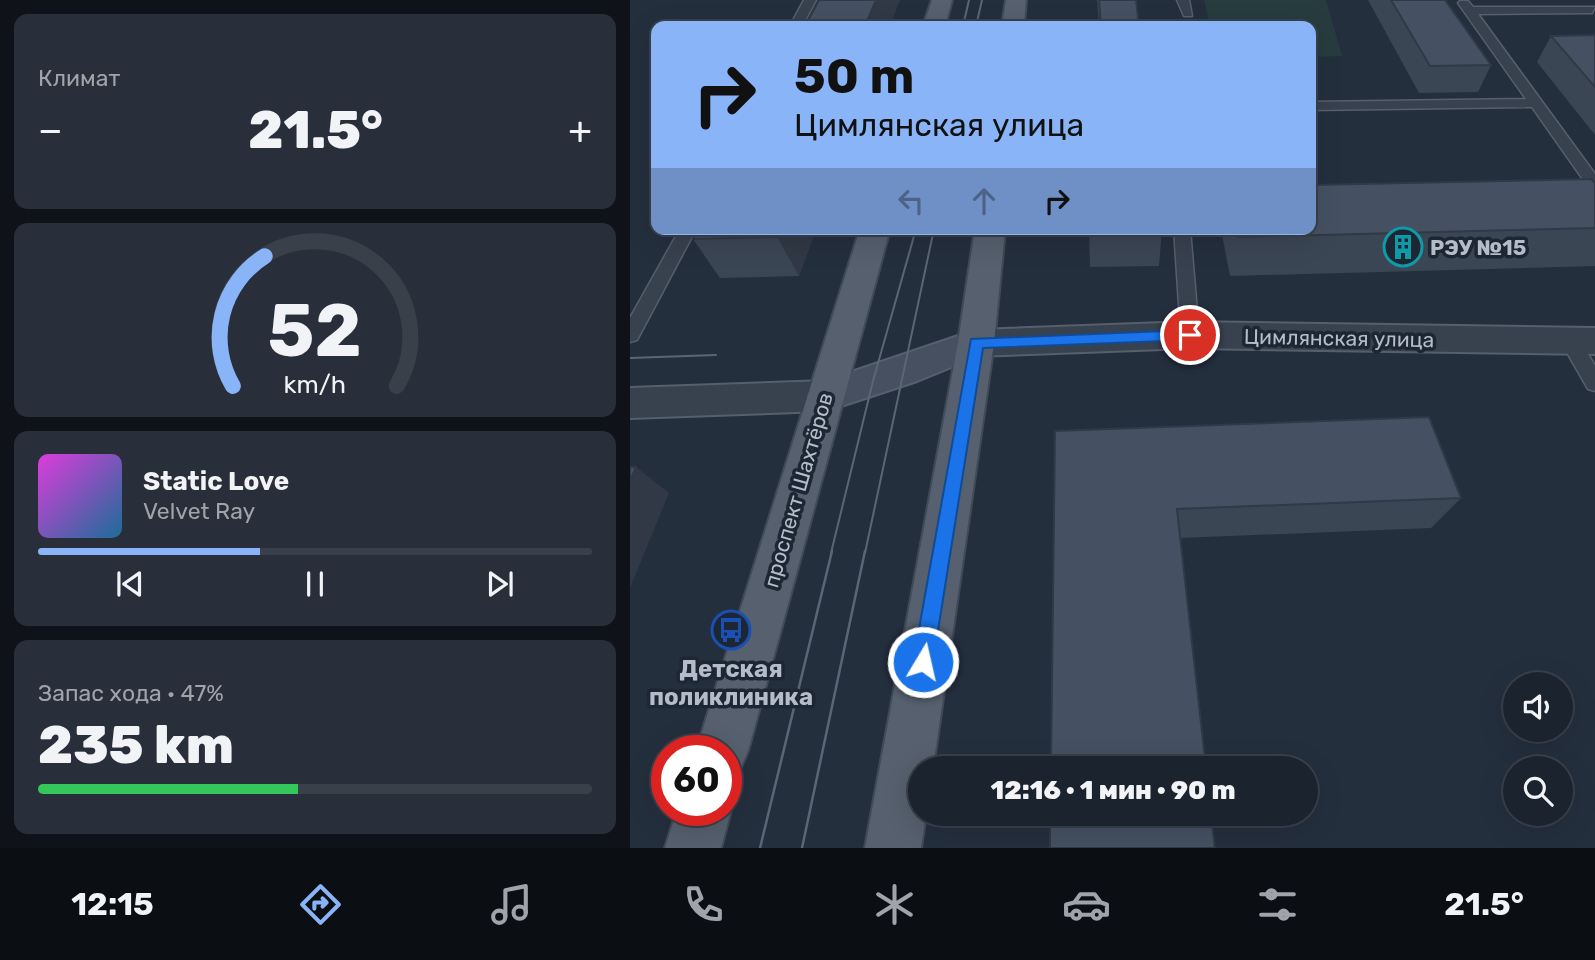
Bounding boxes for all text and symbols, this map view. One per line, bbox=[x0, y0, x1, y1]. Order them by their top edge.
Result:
text: 50 m bbox=[794, 47, 914, 105]
icon: right bbox=[679, 49, 770, 140]
text: Климат bbox=[38, 64, 120, 92]
text: 21.5° bbox=[248, 99, 383, 161]
text: Цимлянская улица bbox=[794, 106, 1084, 144]
text: − bbox=[38, 107, 63, 153]
text: + bbox=[568, 107, 592, 153]
icon: left bbox=[892, 182, 930, 220]
icon: ahead bbox=[965, 182, 1003, 220]
icon: right bbox=[1038, 182, 1076, 220]
building icon: РЭУ №15 bbox=[1382, 226, 1424, 268]
place label: РЭУ №15 bbox=[1430, 235, 1526, 260]
text: 52 bbox=[268, 288, 362, 374]
pin bbox=[1160, 305, 1220, 365]
icon: arrive bbox=[1171, 316, 1209, 354]
street label: Цимлянская улица bbox=[1244, 324, 1434, 352]
text: km/h bbox=[284, 370, 346, 399]
street label: проспект Шахтёров bbox=[758, 390, 838, 590]
text: Static Love bbox=[143, 466, 289, 497]
text: Velvet Ray bbox=[143, 497, 255, 525]
icon: previous bbox=[111, 565, 149, 603]
icon: pause bbox=[296, 565, 334, 603]
icon: next bbox=[481, 565, 519, 603]
bus stop icon: Детская поликлиника bbox=[710, 609, 752, 651]
position arrow bbox=[886, 625, 960, 699]
place label: Детская поликлиника bbox=[649, 655, 813, 711]
map controls bbox=[1503, 672, 1573, 826]
button: sound bbox=[1503, 672, 1573, 742]
text: Запас хода · 47% bbox=[38, 679, 224, 707]
text: 235 km bbox=[38, 714, 234, 776]
speed limit sign: 60 bbox=[651, 735, 742, 826]
button: search bbox=[1503, 756, 1573, 826]
text: 12:16 · 1 мин · 90 m bbox=[990, 775, 1236, 806]
icon: directions bbox=[296, 880, 345, 929]
icon: music bbox=[487, 880, 536, 929]
icon: phone bbox=[679, 880, 728, 929]
icon: climate bbox=[870, 880, 919, 929]
icon: car bbox=[1062, 880, 1111, 929]
icon: filters bbox=[1253, 880, 1302, 929]
text: 12:15 bbox=[71, 885, 154, 923]
text: 21.5° bbox=[1444, 885, 1524, 923]

